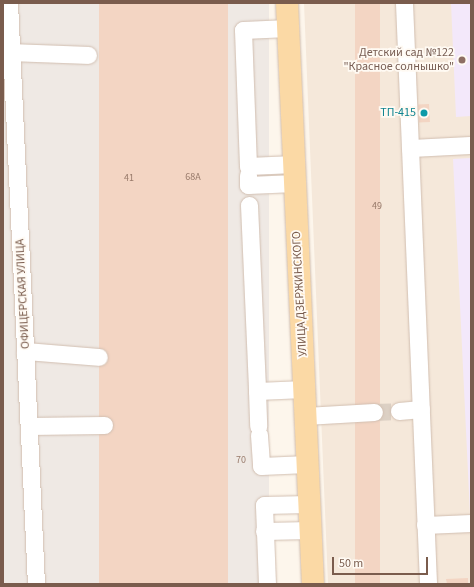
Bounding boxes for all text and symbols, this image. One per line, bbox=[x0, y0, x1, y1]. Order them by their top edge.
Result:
place label: Детский сад №122 "Красное солнышко" bbox=[343, 46, 454, 74]
marker: Детский сад №122 "Красное солнышко" bbox=[457, 55, 467, 65]
place label: ТП-415 bbox=[380, 106, 416, 120]
marker: ТП-415 bbox=[419, 108, 429, 118]
house number: 68А bbox=[185, 172, 201, 184]
house number: 41 bbox=[124, 173, 134, 185]
house number: 49 bbox=[372, 201, 382, 213]
street label: УЛИЦА ДЗЕРЖИНСКОГО bbox=[290, 231, 310, 357]
street label: ОФИЦЕРСКАЯ УЛИЦА bbox=[13, 239, 33, 349]
house number: 70 bbox=[236, 455, 246, 467]
scale bar bbox=[334, 549, 430, 575]
text: 50 m bbox=[339, 555, 363, 572]

